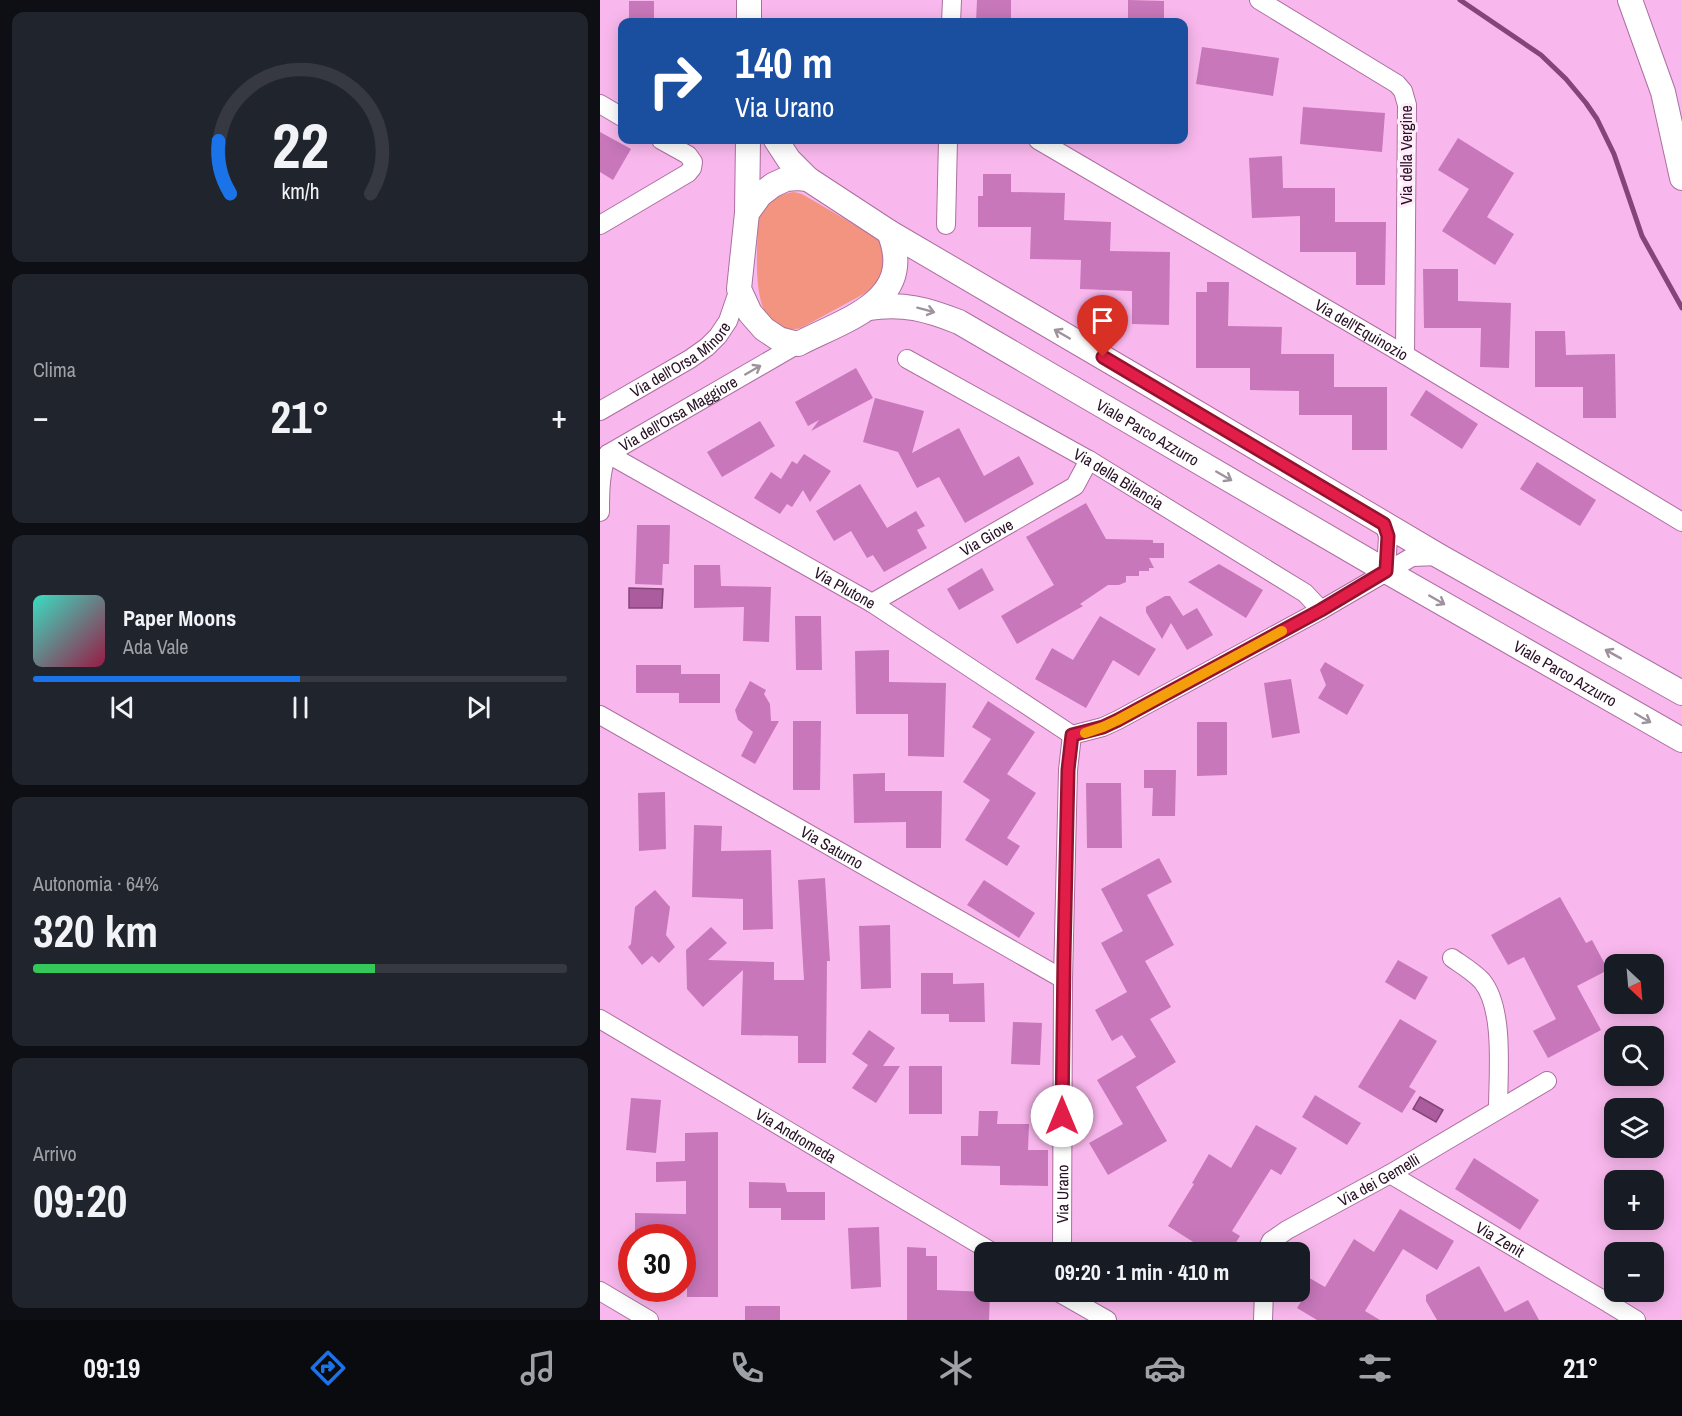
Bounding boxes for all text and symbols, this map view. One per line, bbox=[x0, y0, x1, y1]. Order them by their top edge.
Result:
text: 140 m bbox=[735, 35, 833, 91]
icon: right bbox=[636, 42, 714, 120]
text: Via Urano bbox=[735, 89, 834, 125]
text: 22 bbox=[272, 103, 328, 187]
street label: Via della Vergine bbox=[1395, 105, 1417, 205]
text: km/h bbox=[281, 177, 319, 206]
street label: Via dell'Equinozio bbox=[1311, 293, 1413, 366]
pin bbox=[1077, 295, 1128, 357]
icon: arrive bbox=[1086, 304, 1119, 337]
one-way arrow bbox=[916, 305, 935, 316]
street label: Via dell'Orsa Minore bbox=[626, 317, 736, 402]
one-way arrow bbox=[1054, 327, 1071, 339]
text: Clima bbox=[33, 356, 76, 383]
one-way arrow bbox=[743, 364, 761, 375]
street label: Via dell'Orsa Maggiore bbox=[615, 370, 741, 456]
text: 21° bbox=[270, 386, 330, 447]
street label: Viale Parco Azzurro bbox=[1092, 393, 1203, 471]
text: − bbox=[33, 394, 49, 438]
text: + bbox=[551, 394, 567, 438]
street label: Via della Bilancia bbox=[1070, 443, 1168, 515]
one-way arrow bbox=[1215, 471, 1232, 483]
street label: Via Giove bbox=[956, 513, 1017, 561]
street label: Via Plutone bbox=[810, 561, 880, 614]
one-way arrow bbox=[1428, 594, 1445, 606]
text: Paper Moons bbox=[123, 603, 236, 633]
text: Ada Vale bbox=[123, 633, 188, 660]
street label: Viale Parco Azzurro bbox=[1509, 635, 1621, 712]
one-way arrow bbox=[1604, 648, 1622, 659]
icon: previous bbox=[106, 691, 139, 724]
icon: pause bbox=[284, 691, 317, 724]
icon: next bbox=[462, 691, 495, 724]
one-way arrow bbox=[1634, 712, 1651, 724]
street label: Via Saturno bbox=[796, 821, 867, 874]
text: Autonomia · 64% bbox=[33, 870, 159, 897]
text: 320 km bbox=[33, 900, 158, 961]
north arrow bbox=[1604, 954, 1664, 1014]
map controls bbox=[1604, 954, 1664, 1302]
button: search bbox=[1604, 1026, 1664, 1086]
position arrow bbox=[1030, 1084, 1094, 1148]
button: layers bbox=[1604, 1098, 1664, 1158]
street label: Via Andromeda bbox=[752, 1103, 841, 1168]
text: Arrivo bbox=[33, 1140, 77, 1167]
street label: Via dei Gemelli bbox=[1334, 1148, 1423, 1211]
street label: Via Urano bbox=[1051, 1165, 1073, 1223]
text: 09:20 bbox=[33, 1170, 127, 1231]
button: + bbox=[1604, 1170, 1664, 1230]
street label: Via Zenit bbox=[1472, 1216, 1529, 1262]
speed limit sign: 30 bbox=[618, 1224, 696, 1302]
button: − bbox=[1604, 1242, 1664, 1302]
text: 09:20 · 1 min · 410 m bbox=[1055, 1257, 1229, 1287]
icon: directions bbox=[307, 1347, 349, 1389]
icon: music bbox=[517, 1347, 559, 1389]
icon: phone bbox=[726, 1347, 768, 1389]
icon: climate bbox=[935, 1347, 977, 1389]
icon: car bbox=[1144, 1347, 1186, 1389]
icon: filters bbox=[1354, 1347, 1396, 1389]
text: 09:19 bbox=[84, 1350, 140, 1386]
text: 21° bbox=[1563, 1350, 1598, 1386]

